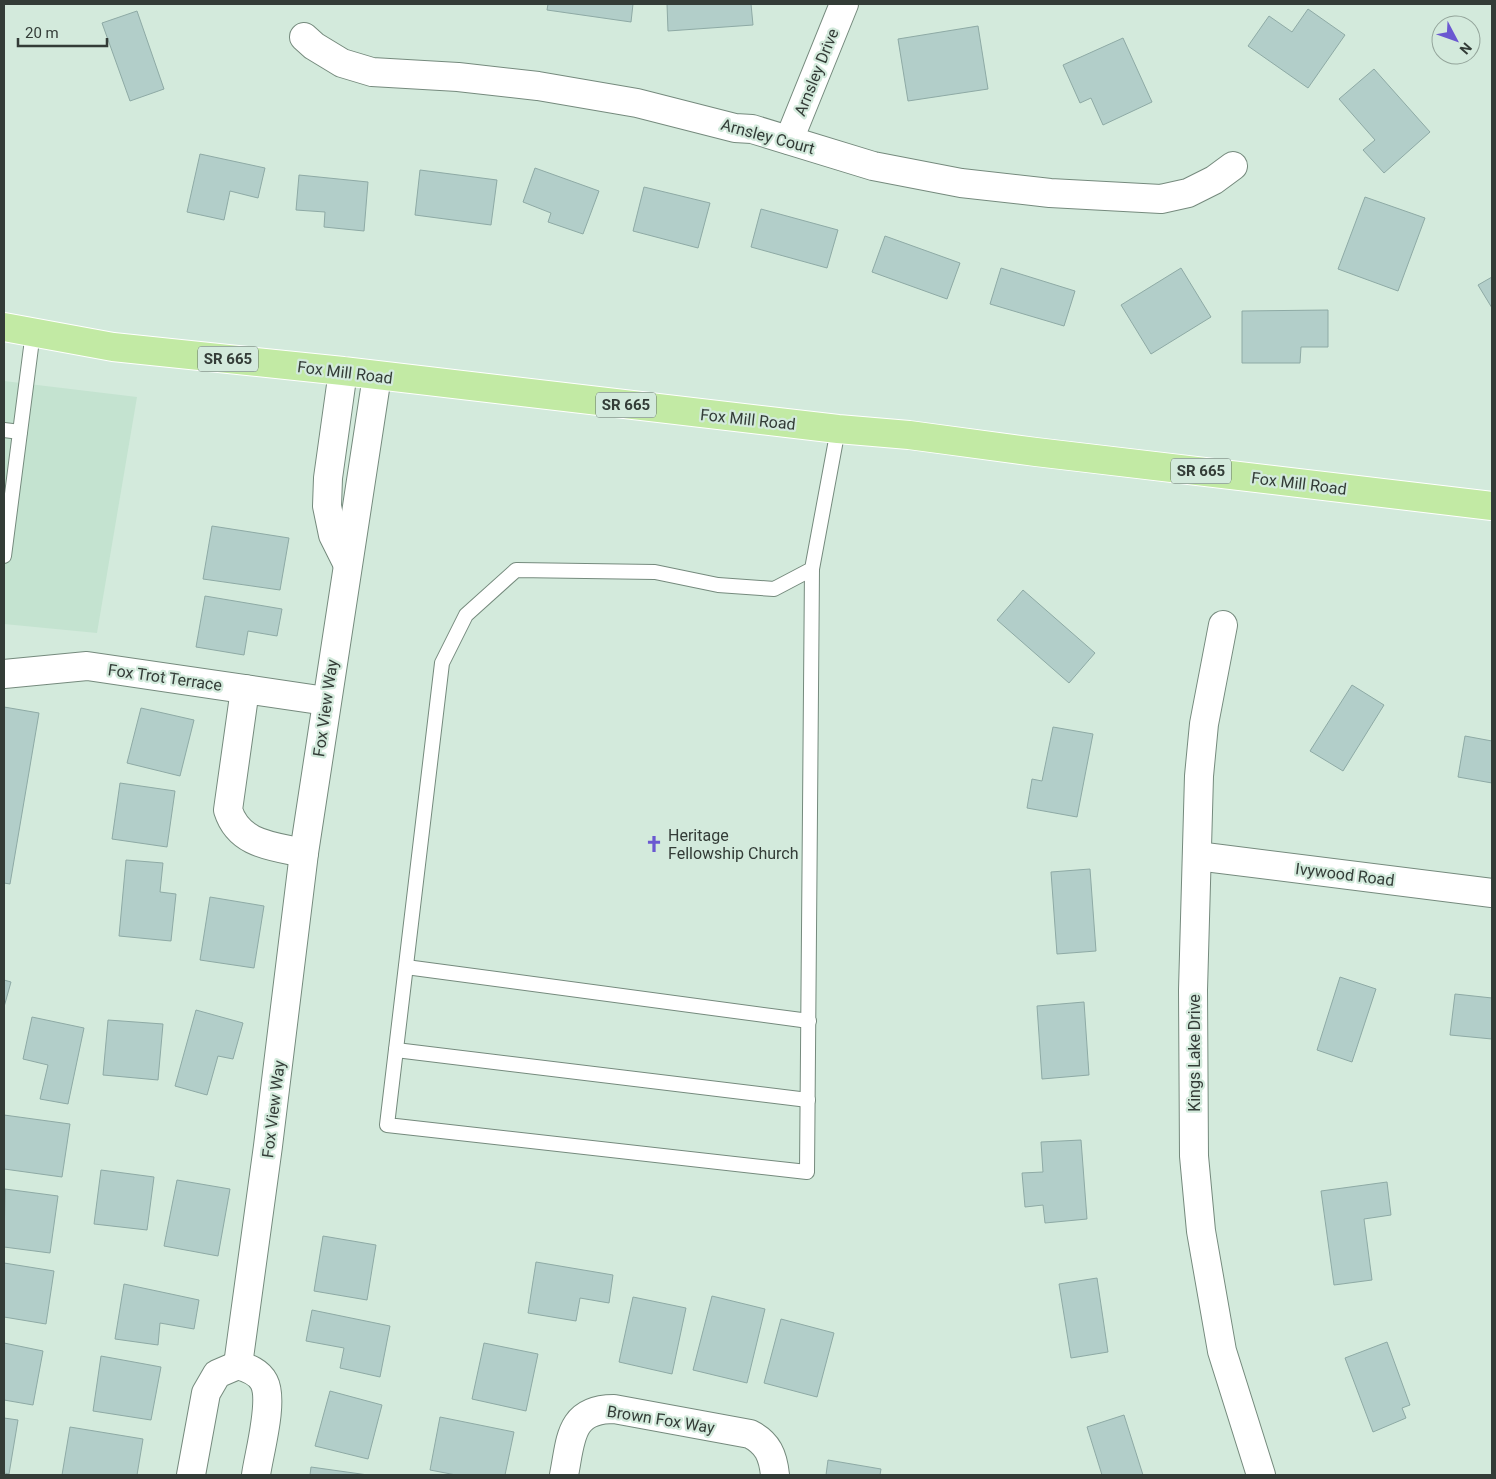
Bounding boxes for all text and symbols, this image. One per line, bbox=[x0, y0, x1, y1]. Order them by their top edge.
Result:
scale bar bbox=[18, 15, 106, 47]
north arrow bbox=[1431, 15, 1481, 65]
text: 20 m bbox=[25, 24, 59, 42]
street label: Arnsley Drive bbox=[790, 26, 843, 119]
text: N bbox=[1457, 40, 1475, 58]
street label: Arnsley Court bbox=[719, 115, 817, 158]
road number: SR 665 bbox=[198, 346, 258, 372]
street label: Fox Mill Road bbox=[296, 357, 394, 388]
road number: SR 665 bbox=[596, 392, 656, 418]
street label: Fox Mill Road bbox=[699, 405, 797, 434]
road number: SR 665 bbox=[1171, 458, 1231, 484]
street label: Fox Mill Road bbox=[1250, 468, 1348, 499]
street label: Fox View Way bbox=[309, 658, 342, 758]
street label: Fox Trot Terrace bbox=[107, 660, 223, 695]
place label: Heritage Fellowship Church bbox=[668, 826, 799, 863]
church icon: Heritage Fellowship Church bbox=[644, 834, 664, 854]
street label: Ivywood Road bbox=[1294, 859, 1396, 890]
street label: Kings Lake Drive bbox=[1185, 994, 1204, 1112]
street label: Fox View Way bbox=[258, 1059, 289, 1159]
street label: Brown Fox Way bbox=[606, 1402, 717, 1437]

